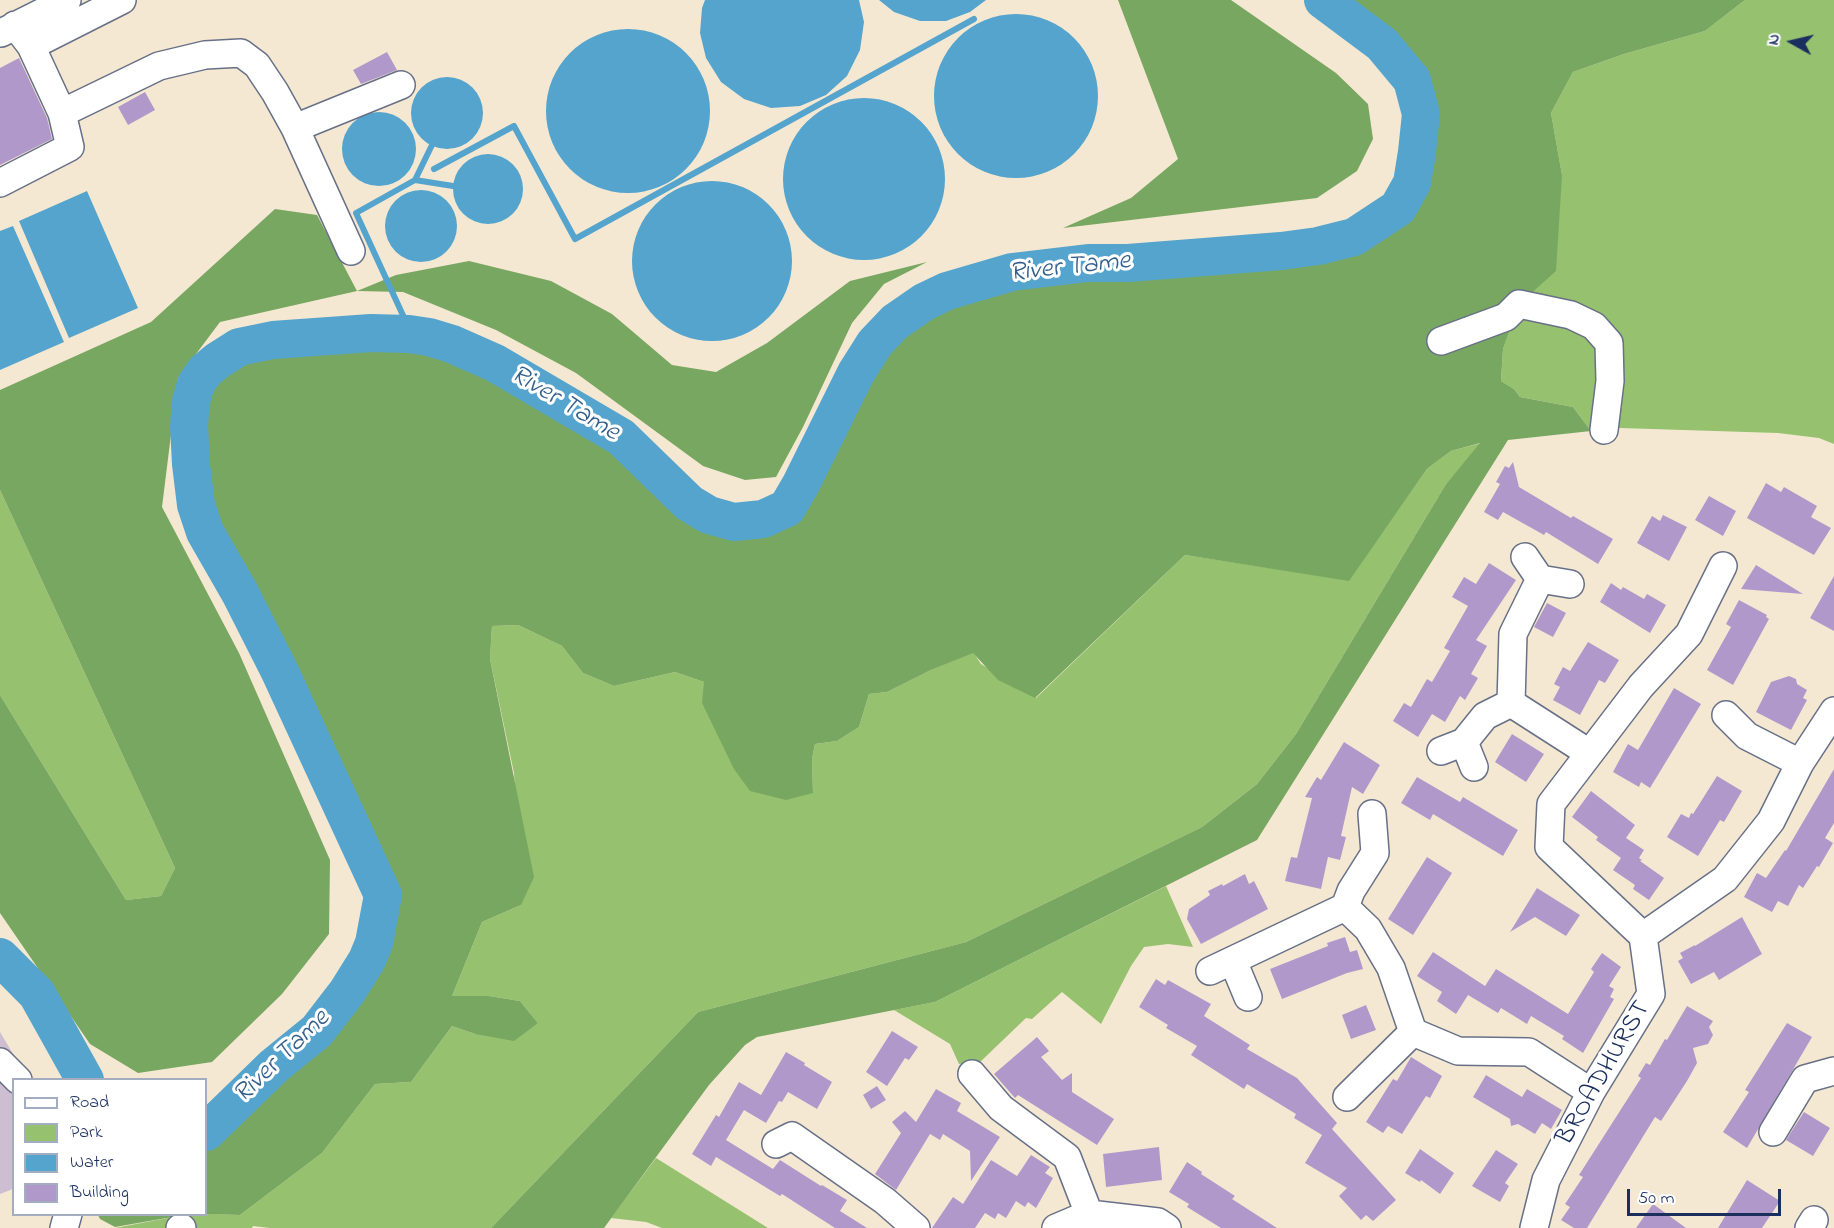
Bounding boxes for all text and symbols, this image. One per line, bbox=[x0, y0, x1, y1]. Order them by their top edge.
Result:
north arrow bbox=[1762, 12, 1822, 72]
text: N bbox=[1762, 32, 1787, 47]
water label: River Tame bbox=[1008, 247, 1132, 291]
water label: River Tame bbox=[504, 360, 624, 450]
street label: BROADHURST bbox=[1551, 996, 1659, 1152]
water label: River Tame bbox=[228, 1004, 338, 1112]
legend bbox=[12, 1078, 207, 1216]
text: Road bbox=[70, 1090, 109, 1116]
text: Park bbox=[70, 1120, 103, 1146]
text: Water bbox=[70, 1150, 113, 1176]
scale bar bbox=[1630, 1177, 1784, 1215]
text: Building bbox=[70, 1180, 129, 1206]
text: 50 m bbox=[1638, 1186, 1675, 1212]

